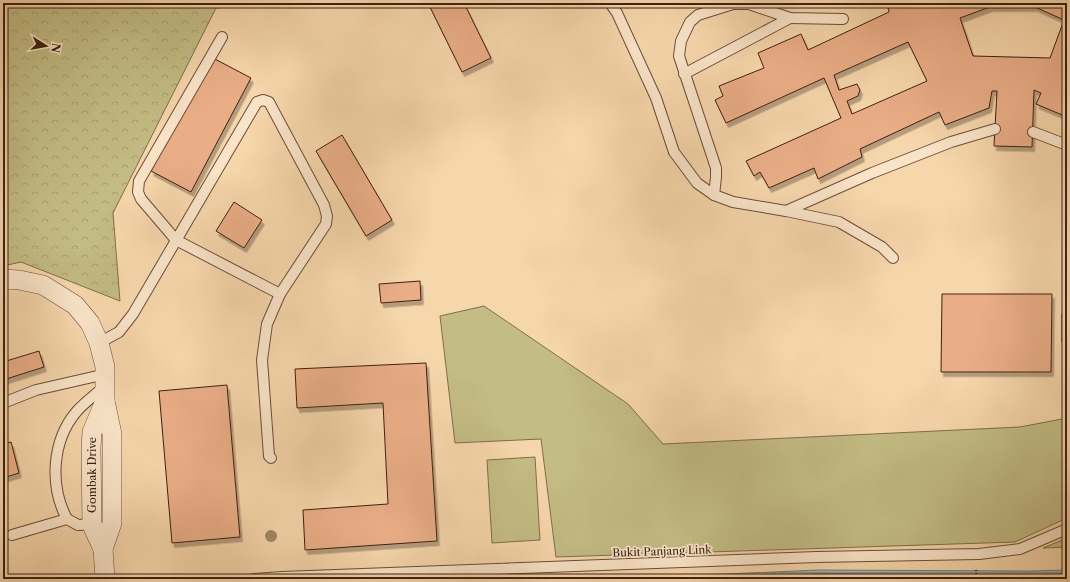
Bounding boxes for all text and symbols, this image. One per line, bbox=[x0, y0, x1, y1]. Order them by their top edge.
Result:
north arrow bbox=[26, 26, 66, 66]
text: N bbox=[48, 42, 64, 54]
street label: Gombak Drive bbox=[85, 437, 99, 513]
street label: Bukit Panjang Link bbox=[612, 542, 712, 560]

